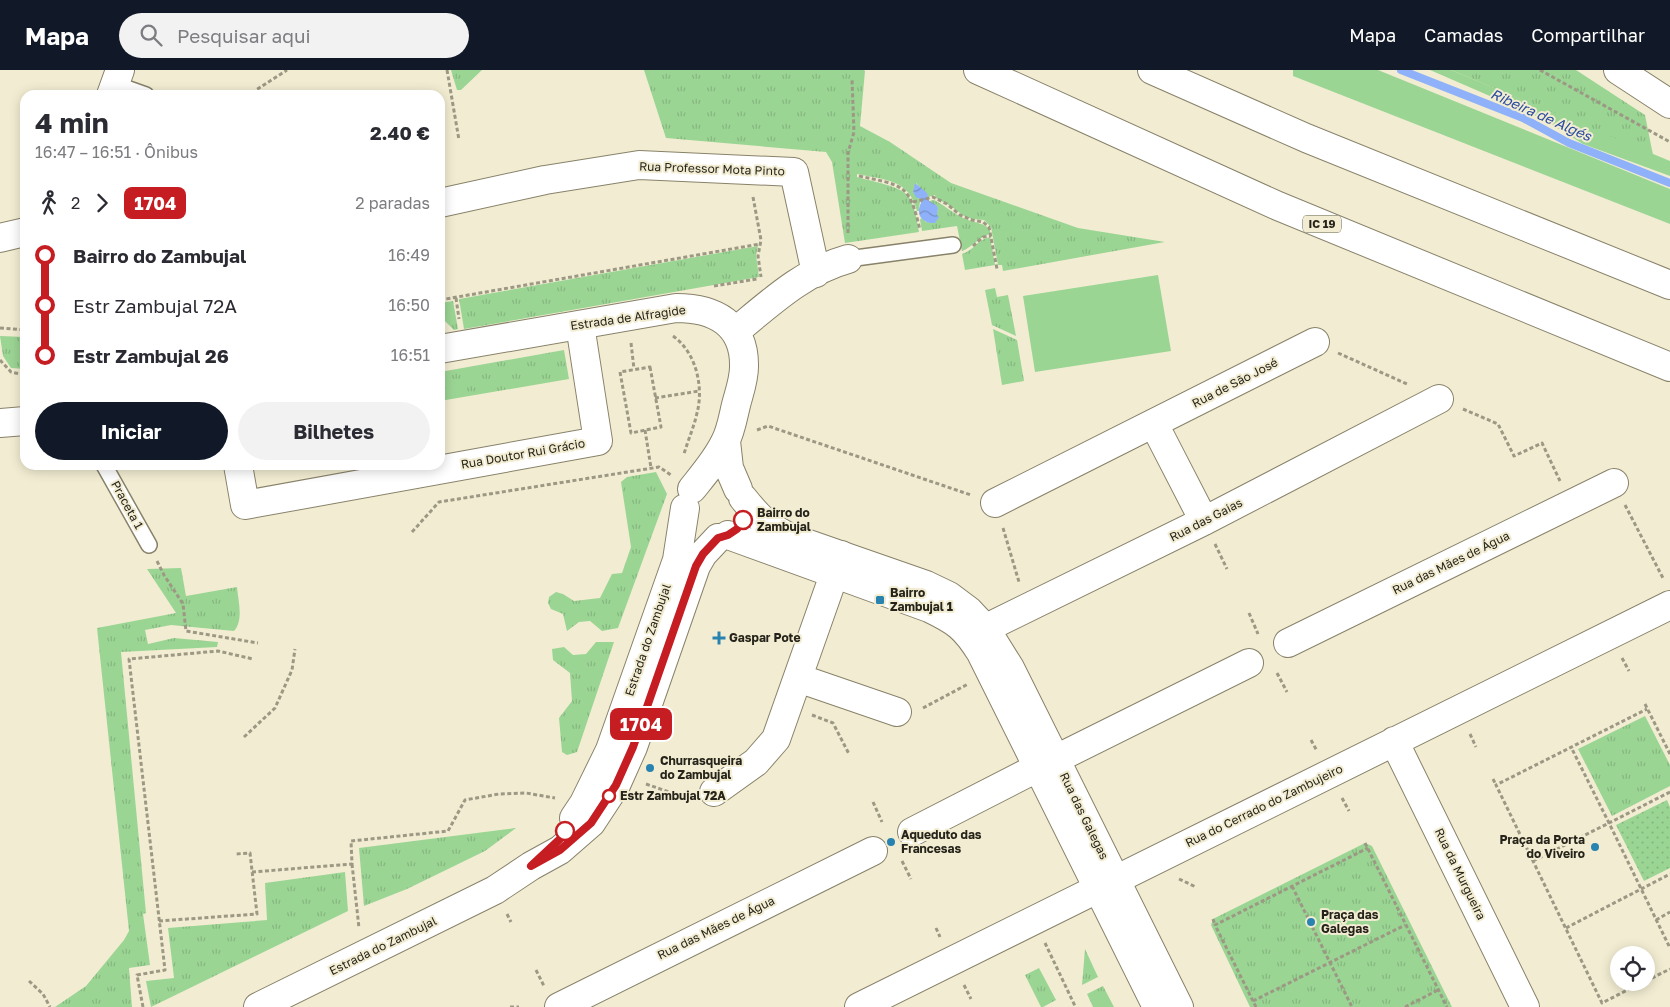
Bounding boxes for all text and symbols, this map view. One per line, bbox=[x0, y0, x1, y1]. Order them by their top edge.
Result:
search box bbox=[119, 13, 469, 58]
text: Mapa bbox=[25, 21, 89, 50]
icon: search bbox=[137, 21, 165, 49]
text: Pesquisar aqui bbox=[177, 24, 311, 47]
text: Mapa bbox=[1349, 24, 1396, 46]
text: Camadas bbox=[1424, 24, 1503, 46]
text: Compartilhar bbox=[1531, 24, 1645, 46]
water label: Ribeira de Algés bbox=[1488, 85, 1595, 145]
text: 4 min bbox=[35, 106, 109, 139]
text: 2.40 € bbox=[370, 121, 430, 144]
text: 16:47 – 16:51 · Ônibus bbox=[35, 142, 198, 162]
street label: Rua Professor Mota Pinto bbox=[639, 158, 785, 179]
icon: walk bbox=[35, 189, 63, 217]
icon: forward bbox=[88, 189, 116, 217]
text: 1704 bbox=[134, 192, 176, 214]
text: 2 bbox=[71, 193, 80, 213]
text: 2 paradas bbox=[355, 193, 430, 213]
road number: IC 19 bbox=[1303, 216, 1341, 232]
text: Bairro do Zambujal bbox=[73, 244, 246, 267]
text: 16:49 bbox=[388, 245, 430, 265]
text: Estr Zambujal 72A bbox=[73, 294, 237, 317]
text: 16:50 bbox=[389, 295, 430, 315]
street label: Estrada de Alfragide bbox=[569, 302, 687, 333]
text: Estr Zambujal 26 bbox=[73, 344, 229, 367]
text: 16:51 bbox=[391, 345, 430, 365]
street label: Rua de São José bbox=[1189, 354, 1280, 411]
button: Iniciar bbox=[35, 402, 228, 460]
button: Bilhetes bbox=[238, 402, 430, 460]
street label: Rua Doutor Rui Grácio bbox=[460, 435, 586, 472]
street label: Praceta 1 bbox=[108, 478, 147, 532]
street label: Rua das Gaias bbox=[1167, 495, 1245, 544]
place label: Bairro do Zambujal bbox=[757, 505, 811, 534]
marker: Bairro do Zambujal bbox=[733, 510, 753, 530]
street label: Rua das Mães de Água bbox=[1390, 528, 1512, 597]
street label: Estrada do Zambujal bbox=[621, 582, 674, 698]
place label: Bairro Zambujal 1 bbox=[890, 585, 953, 614]
marker: Bairro Zambujal 1 bbox=[874, 594, 886, 606]
place label: Gaspar Pote bbox=[729, 630, 800, 645]
marker: Gaspar Pote bbox=[713, 632, 725, 644]
line badge: 1704 bbox=[606, 708, 676, 740]
text: 1704 bbox=[620, 713, 662, 735]
place label: Churrasqueira do Zambujal bbox=[660, 753, 742, 782]
street label: Rua do Cerrado do Zambujeiro bbox=[1183, 761, 1345, 850]
marker: Churrasqueira do Zambujal bbox=[644, 762, 656, 774]
street label: Rua das Galegas bbox=[1057, 770, 1112, 862]
place label: Estr Zambujal 72A bbox=[620, 788, 726, 803]
marker: Estr Zambujal 72A bbox=[602, 789, 616, 803]
unlabelled marker bbox=[555, 821, 575, 841]
street label: Rua da Murgueira bbox=[1432, 825, 1489, 922]
place label: Aqueduto das Francesas bbox=[901, 827, 982, 856]
place label: Praça da Porta do Viveiro bbox=[1499, 832, 1585, 861]
marker: Aqueduto das Francesas bbox=[885, 836, 897, 848]
marker: Praça da Porta do Viveiro bbox=[1589, 841, 1601, 853]
street label: Rua das Mães de Água bbox=[655, 893, 777, 962]
place label: Praça das Galegas bbox=[1321, 907, 1379, 936]
street label: Estrada do Zambujal bbox=[327, 913, 439, 978]
marker: Praça das Galegas bbox=[1305, 916, 1317, 928]
map controls bbox=[1610, 946, 1655, 991]
button: locate bbox=[1610, 946, 1655, 991]

